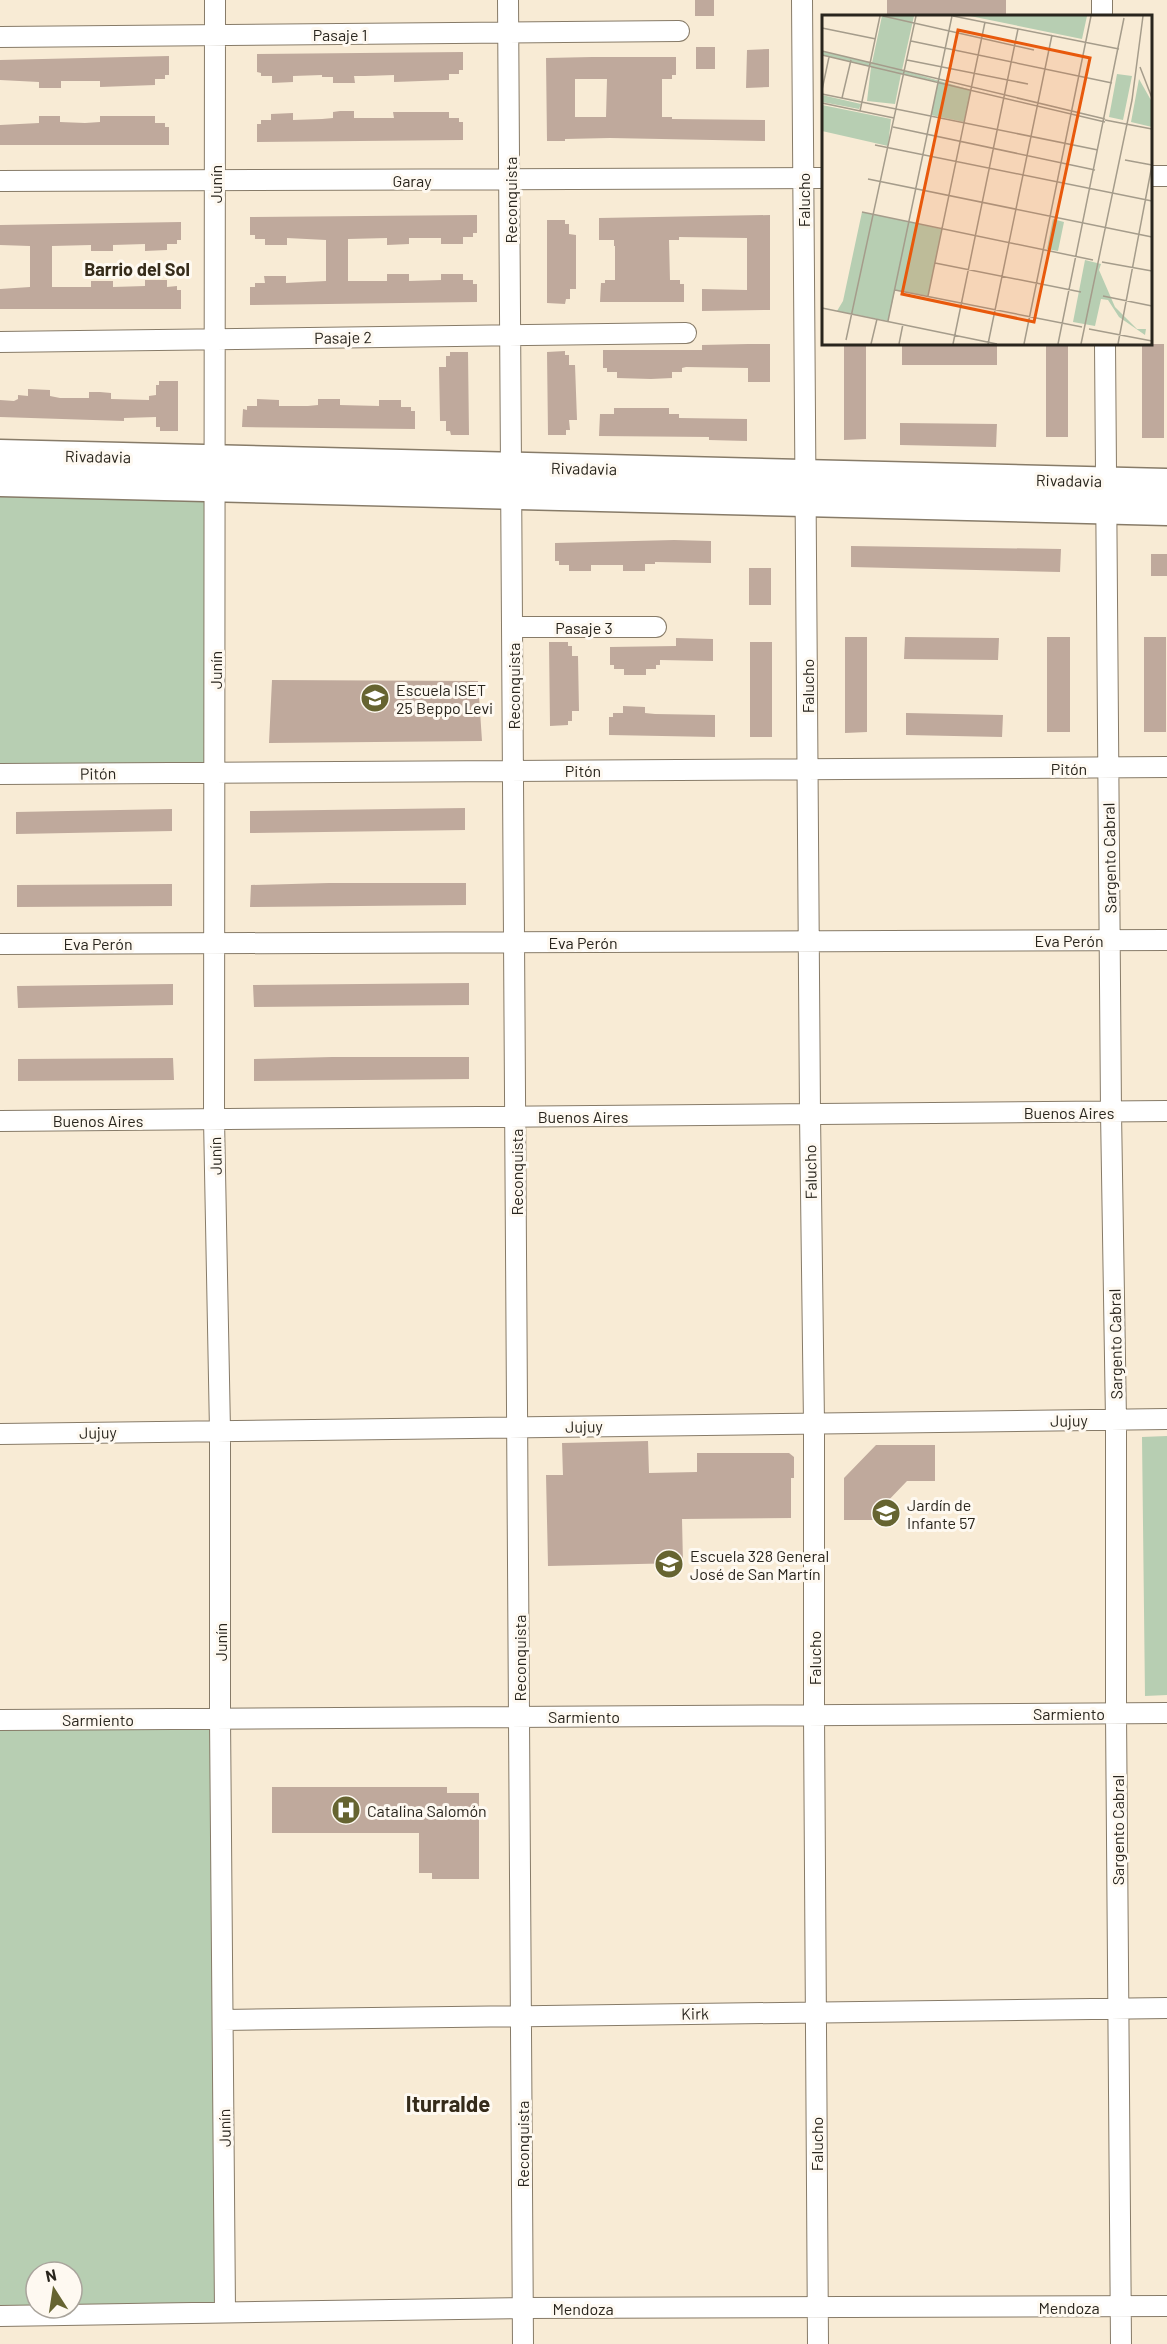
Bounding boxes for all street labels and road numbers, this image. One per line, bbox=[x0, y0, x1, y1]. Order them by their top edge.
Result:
street label: Pasaje 1 bbox=[313, 25, 367, 44]
street label: Reconquista bbox=[501, 156, 520, 244]
street label: Junín bbox=[206, 165, 225, 203]
street label: Garay bbox=[392, 171, 432, 190]
street label: Falucho bbox=[794, 173, 813, 227]
street label: Pasaje 2 bbox=[314, 327, 372, 347]
street label: Rivadavia bbox=[65, 446, 131, 466]
street label: Rivadavia bbox=[551, 458, 617, 478]
street label: Rivadavia bbox=[1036, 470, 1102, 490]
street label: Pasaje 3 bbox=[555, 618, 613, 637]
street label: Reconquista bbox=[504, 642, 523, 730]
street label: Junín bbox=[206, 651, 225, 689]
street label: Falucho bbox=[798, 659, 817, 713]
street label: Pitón bbox=[1051, 759, 1087, 778]
street label: Pitón bbox=[565, 761, 601, 780]
street label: Pitón bbox=[80, 763, 116, 783]
street label: Sargento Cabral bbox=[1099, 803, 1119, 913]
street label: Eva Perón bbox=[1034, 931, 1104, 950]
street label: Eva Perón bbox=[548, 933, 618, 952]
street label: Eva Perón bbox=[63, 934, 133, 953]
street label: Buenos Aires bbox=[1024, 1103, 1114, 1122]
street label: Buenos Aires bbox=[538, 1107, 628, 1126]
street label: Buenos Aires bbox=[53, 1111, 143, 1130]
street label: Reconquista bbox=[507, 1128, 526, 1216]
street label: Junín bbox=[205, 1137, 225, 1175]
street label: Falucho bbox=[800, 1145, 820, 1199]
street label: Sargento Cabral bbox=[1105, 1289, 1125, 1399]
street label: Jujuy bbox=[1050, 1410, 1089, 1430]
street label: Jujuy bbox=[565, 1416, 604, 1436]
street label: Jujuy bbox=[79, 1422, 118, 1442]
street label: Reconquista bbox=[510, 1614, 529, 1702]
street label: Junín bbox=[211, 1623, 230, 1661]
street label: Falucho bbox=[805, 1631, 824, 1685]
street label: Sarmiento bbox=[1033, 1704, 1105, 1723]
street label: Sarmiento bbox=[548, 1707, 620, 1726]
street label: Sarmiento bbox=[62, 1710, 134, 1729]
street label: Sargento Cabral bbox=[1108, 1775, 1127, 1885]
street label: Kirk bbox=[681, 2003, 709, 2023]
street label: Reconquista bbox=[513, 2100, 532, 2188]
street label: Junín bbox=[214, 2109, 234, 2147]
street label: Falucho bbox=[807, 2117, 826, 2171]
street label: Mendoza bbox=[1038, 2298, 1100, 2317]
street label: Mendoza bbox=[552, 2299, 614, 2318]

